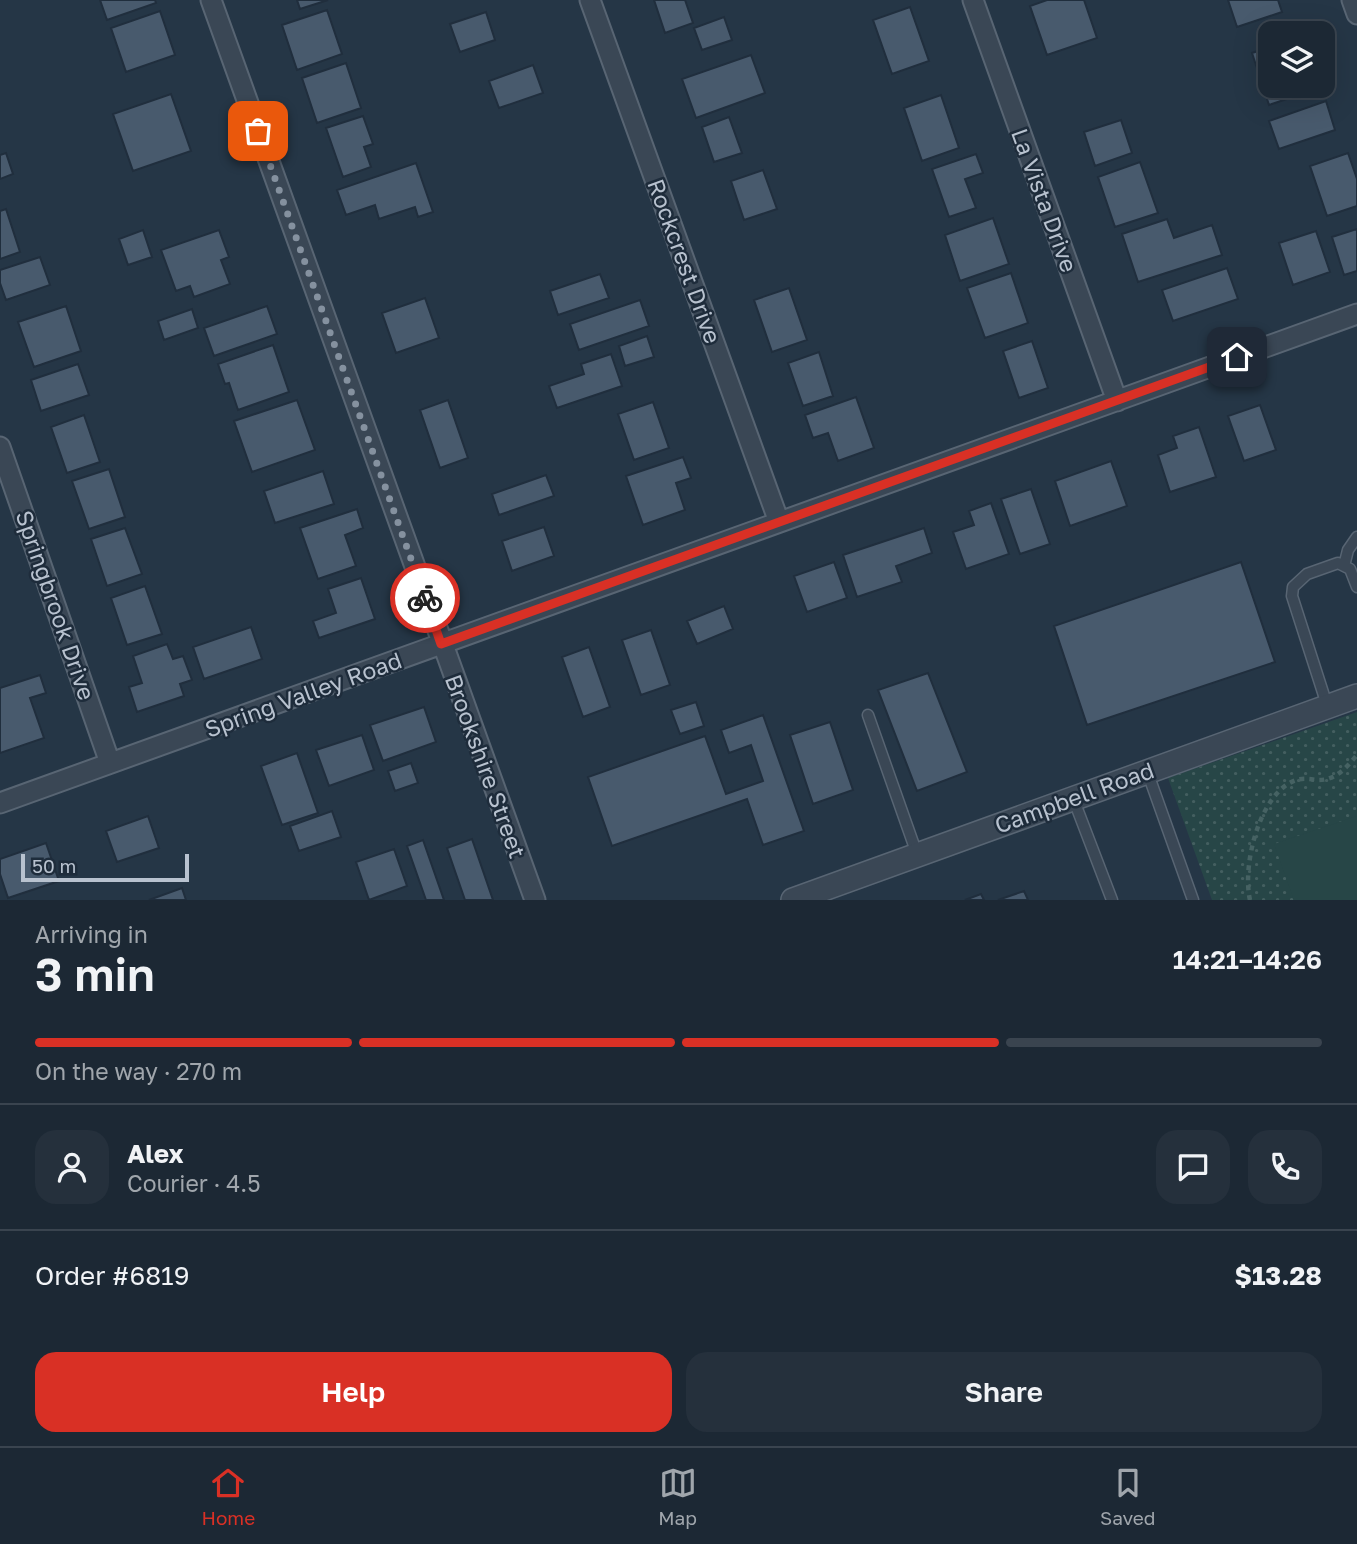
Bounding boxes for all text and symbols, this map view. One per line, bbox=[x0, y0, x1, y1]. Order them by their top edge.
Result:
map controls bbox=[1258, 21, 1335, 98]
button: layers bbox=[1258, 21, 1335, 98]
pin bbox=[228, 101, 288, 161]
icon: bag bbox=[239, 112, 277, 150]
street label: La Vista Drive bbox=[1006, 124, 1084, 276]
street label: Rockcrest Drive bbox=[642, 175, 728, 347]
pin bbox=[1207, 327, 1267, 387]
icon: home bbox=[1218, 338, 1256, 376]
street label: Springbrook Drive bbox=[10, 507, 102, 703]
courier bbox=[390, 563, 460, 633]
icon: bike bbox=[406, 579, 444, 617]
street label: Spring Valley Road bbox=[201, 645, 405, 743]
street label: Brookshire Street bbox=[440, 670, 532, 862]
street label: Campbell Road bbox=[991, 755, 1157, 839]
scale bar bbox=[21, 851, 189, 883]
text: 50 m bbox=[32, 854, 76, 877]
text: Arriving in bbox=[35, 920, 148, 948]
text: 14:21–14:26 bbox=[1173, 944, 1322, 975]
text: 3 min bbox=[35, 946, 155, 1001]
text: On the way · 270 m bbox=[35, 1057, 242, 1085]
button: person bbox=[35, 1130, 109, 1204]
button: chat bbox=[1156, 1130, 1230, 1204]
button: phone bbox=[1248, 1130, 1322, 1204]
text: Alex bbox=[127, 1138, 184, 1169]
text: Courier · 4.5 bbox=[127, 1169, 260, 1197]
text: Order #6819 bbox=[35, 1260, 189, 1291]
text: $13.28 bbox=[1235, 1260, 1322, 1291]
button: Help bbox=[35, 1352, 672, 1432]
button: Share bbox=[686, 1352, 1322, 1432]
tab: Home bbox=[202, 1464, 255, 1529]
tab: Map bbox=[658, 1464, 697, 1529]
tab: Saved bbox=[1100, 1464, 1155, 1529]

